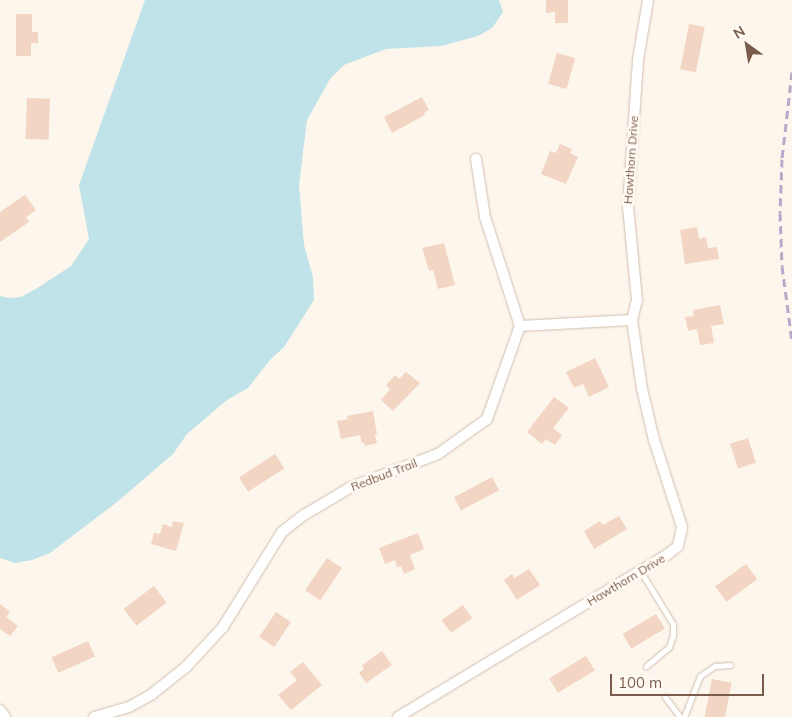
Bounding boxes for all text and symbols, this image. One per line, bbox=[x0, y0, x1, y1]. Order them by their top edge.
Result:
north arrow bbox=[722, 20, 772, 70]
text: N bbox=[730, 22, 748, 43]
street label: Hawthorn Drive bbox=[621, 115, 641, 205]
street label: Redbud Trail bbox=[349, 456, 419, 494]
street label: Hawthorn Drive bbox=[584, 551, 668, 609]
scale bar bbox=[612, 664, 766, 696]
text: 100 m bbox=[618, 673, 662, 692]

